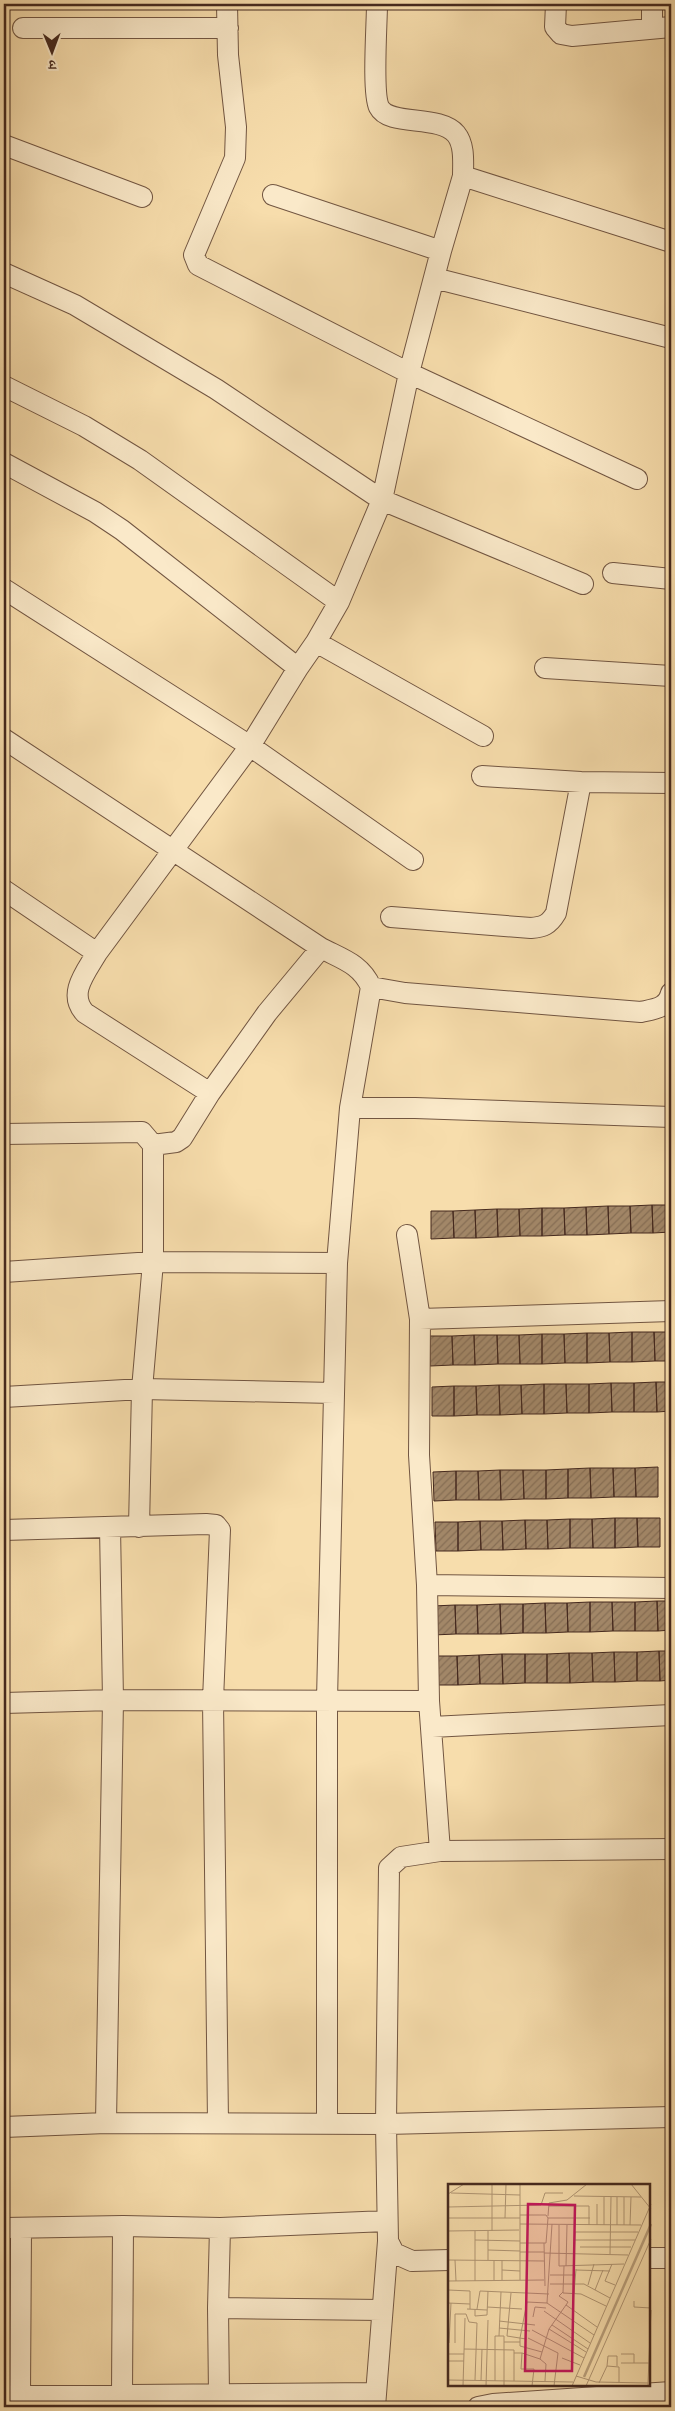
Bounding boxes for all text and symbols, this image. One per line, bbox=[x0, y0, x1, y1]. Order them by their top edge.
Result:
north arrow bbox=[28, 28, 78, 78]
text: उ bbox=[48, 54, 57, 73]
inset map bbox=[448, 2184, 650, 2386]

